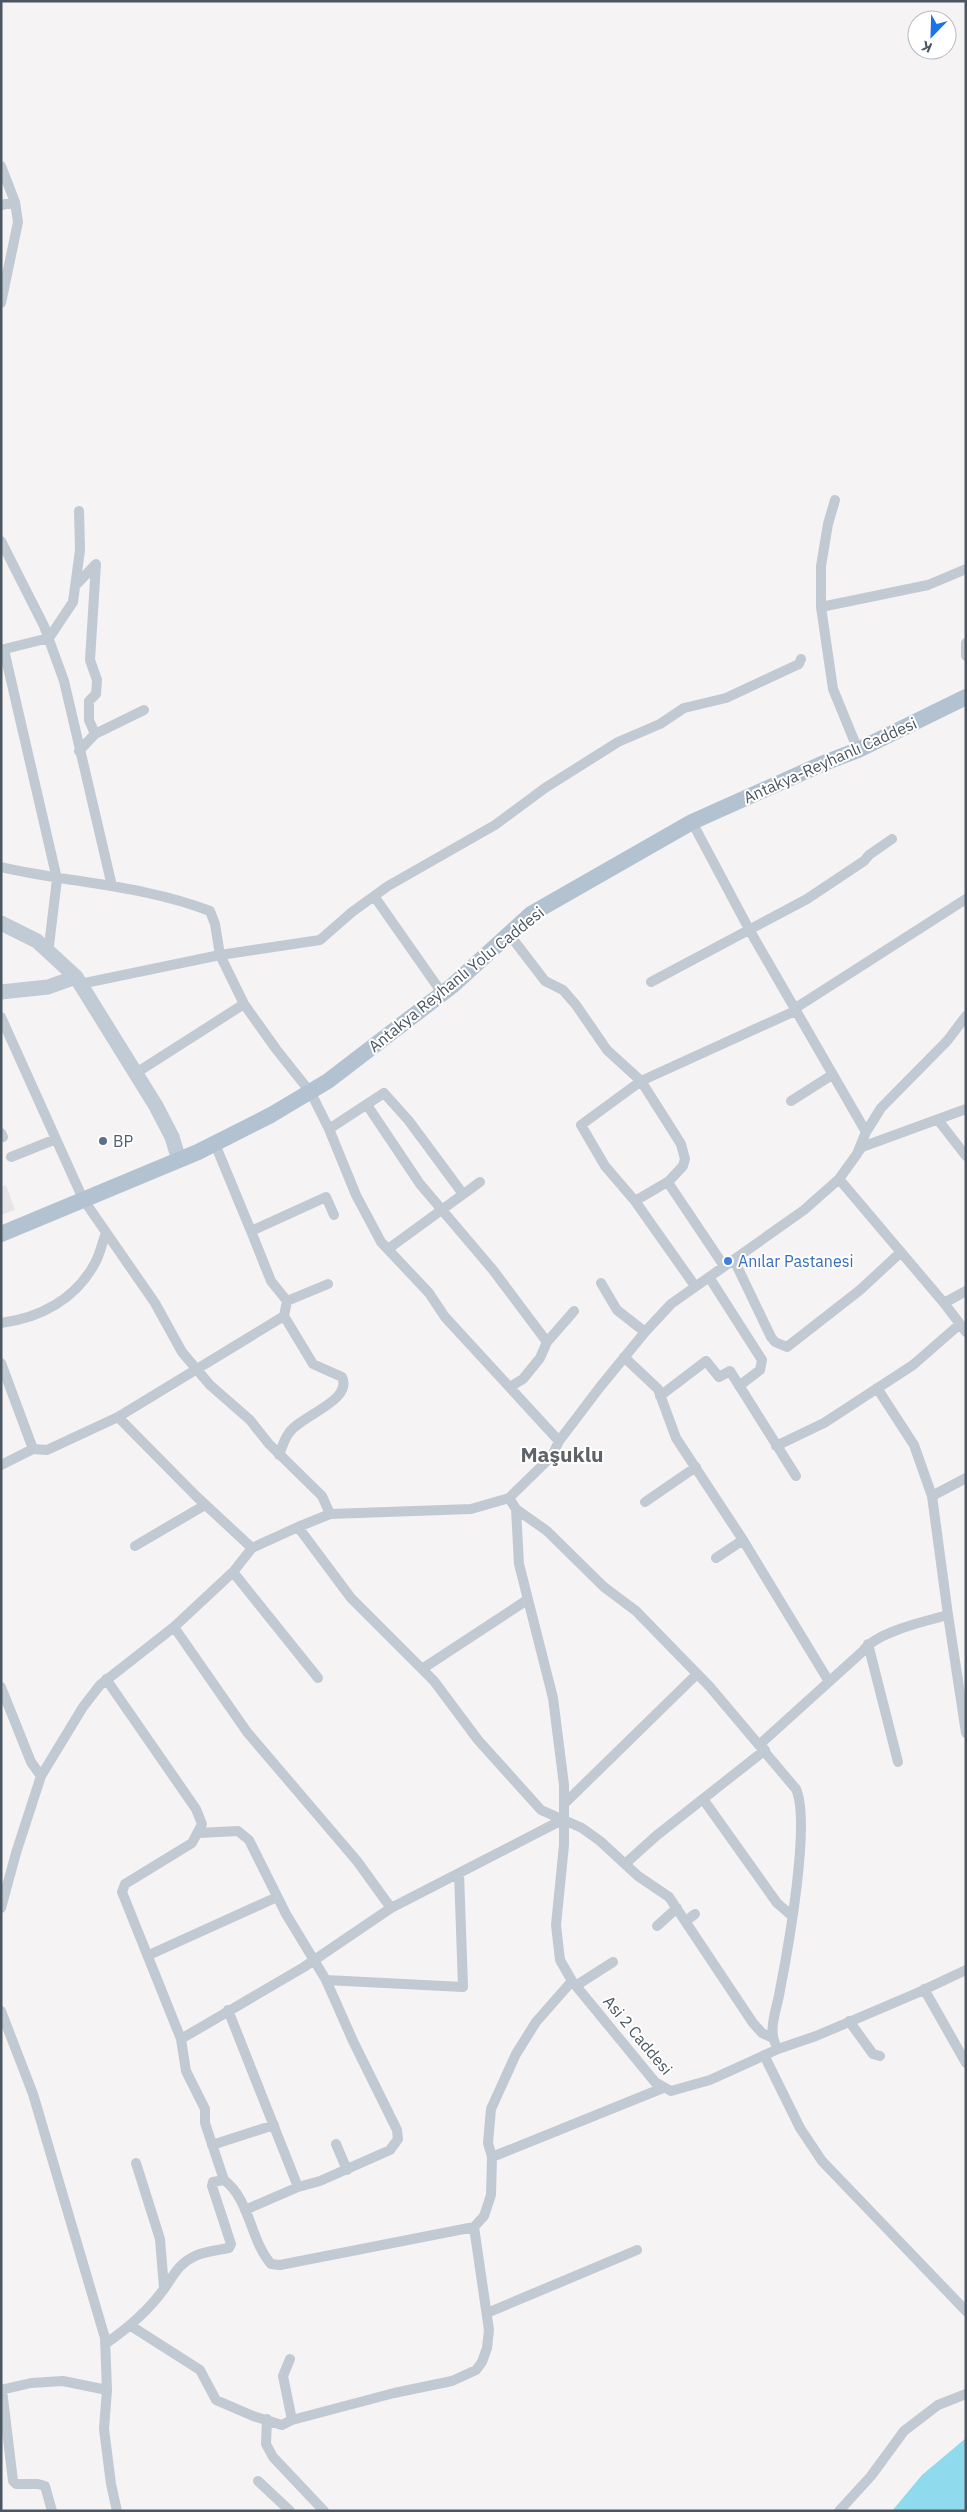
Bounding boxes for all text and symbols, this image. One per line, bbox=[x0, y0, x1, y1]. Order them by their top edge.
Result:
north arrow bbox=[907, 10, 957, 60]
text: K bbox=[919, 37, 935, 57]
street label: Antakya-Reyhanlı Caddesi bbox=[740, 713, 920, 807]
street label: Antakya Reyhanlı Yolu Caddesi bbox=[364, 902, 548, 1056]
place label: BP bbox=[113, 1131, 133, 1151]
marker: BP bbox=[97, 1135, 109, 1147]
place label: Anılar Pastanesi bbox=[738, 1251, 853, 1271]
marker: Anılar Pastanesi bbox=[722, 1255, 734, 1267]
district label: Maşuklu bbox=[520, 1440, 604, 1468]
street label: Asi 2 Caddesi bbox=[599, 1991, 677, 2079]

